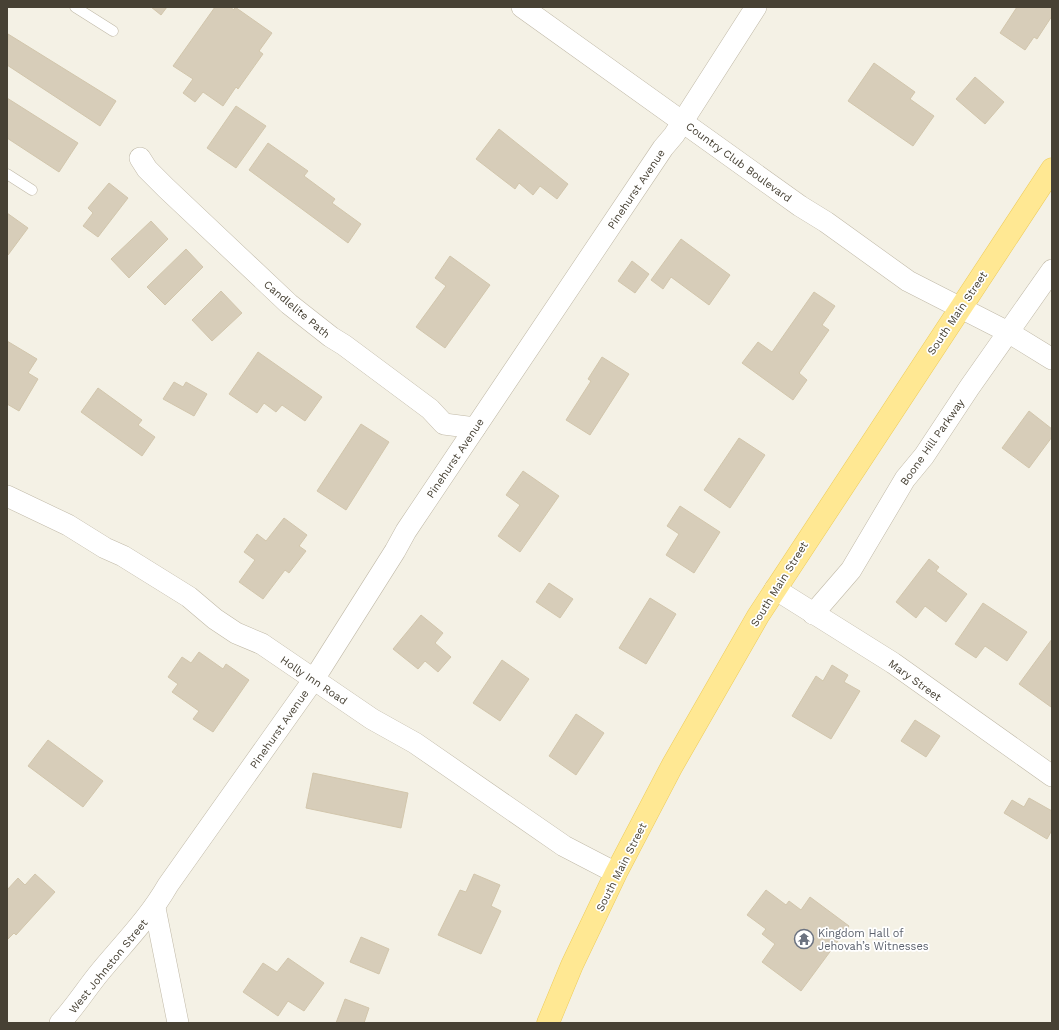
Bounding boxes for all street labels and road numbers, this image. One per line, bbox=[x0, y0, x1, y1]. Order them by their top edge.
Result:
street label: Country Club Boulevard bbox=[683, 120, 794, 205]
street label: Pinehurst Avenue bbox=[605, 147, 668, 232]
street label: South Main Street bbox=[925, 269, 990, 357]
street label: Candlelite Path bbox=[261, 278, 332, 341]
street label: Boone Hill Parkway bbox=[898, 396, 967, 488]
street label: Pinehurst Avenue bbox=[424, 416, 487, 501]
street label: South Main Street bbox=[748, 539, 811, 629]
street label: Holly Inn Road bbox=[278, 653, 350, 708]
street label: Mary Street bbox=[886, 657, 944, 704]
street label: Pinehurst Avenue bbox=[247, 687, 311, 771]
street label: South Main Street bbox=[593, 820, 650, 914]
street label: West Johnston Street bbox=[66, 916, 151, 1016]

